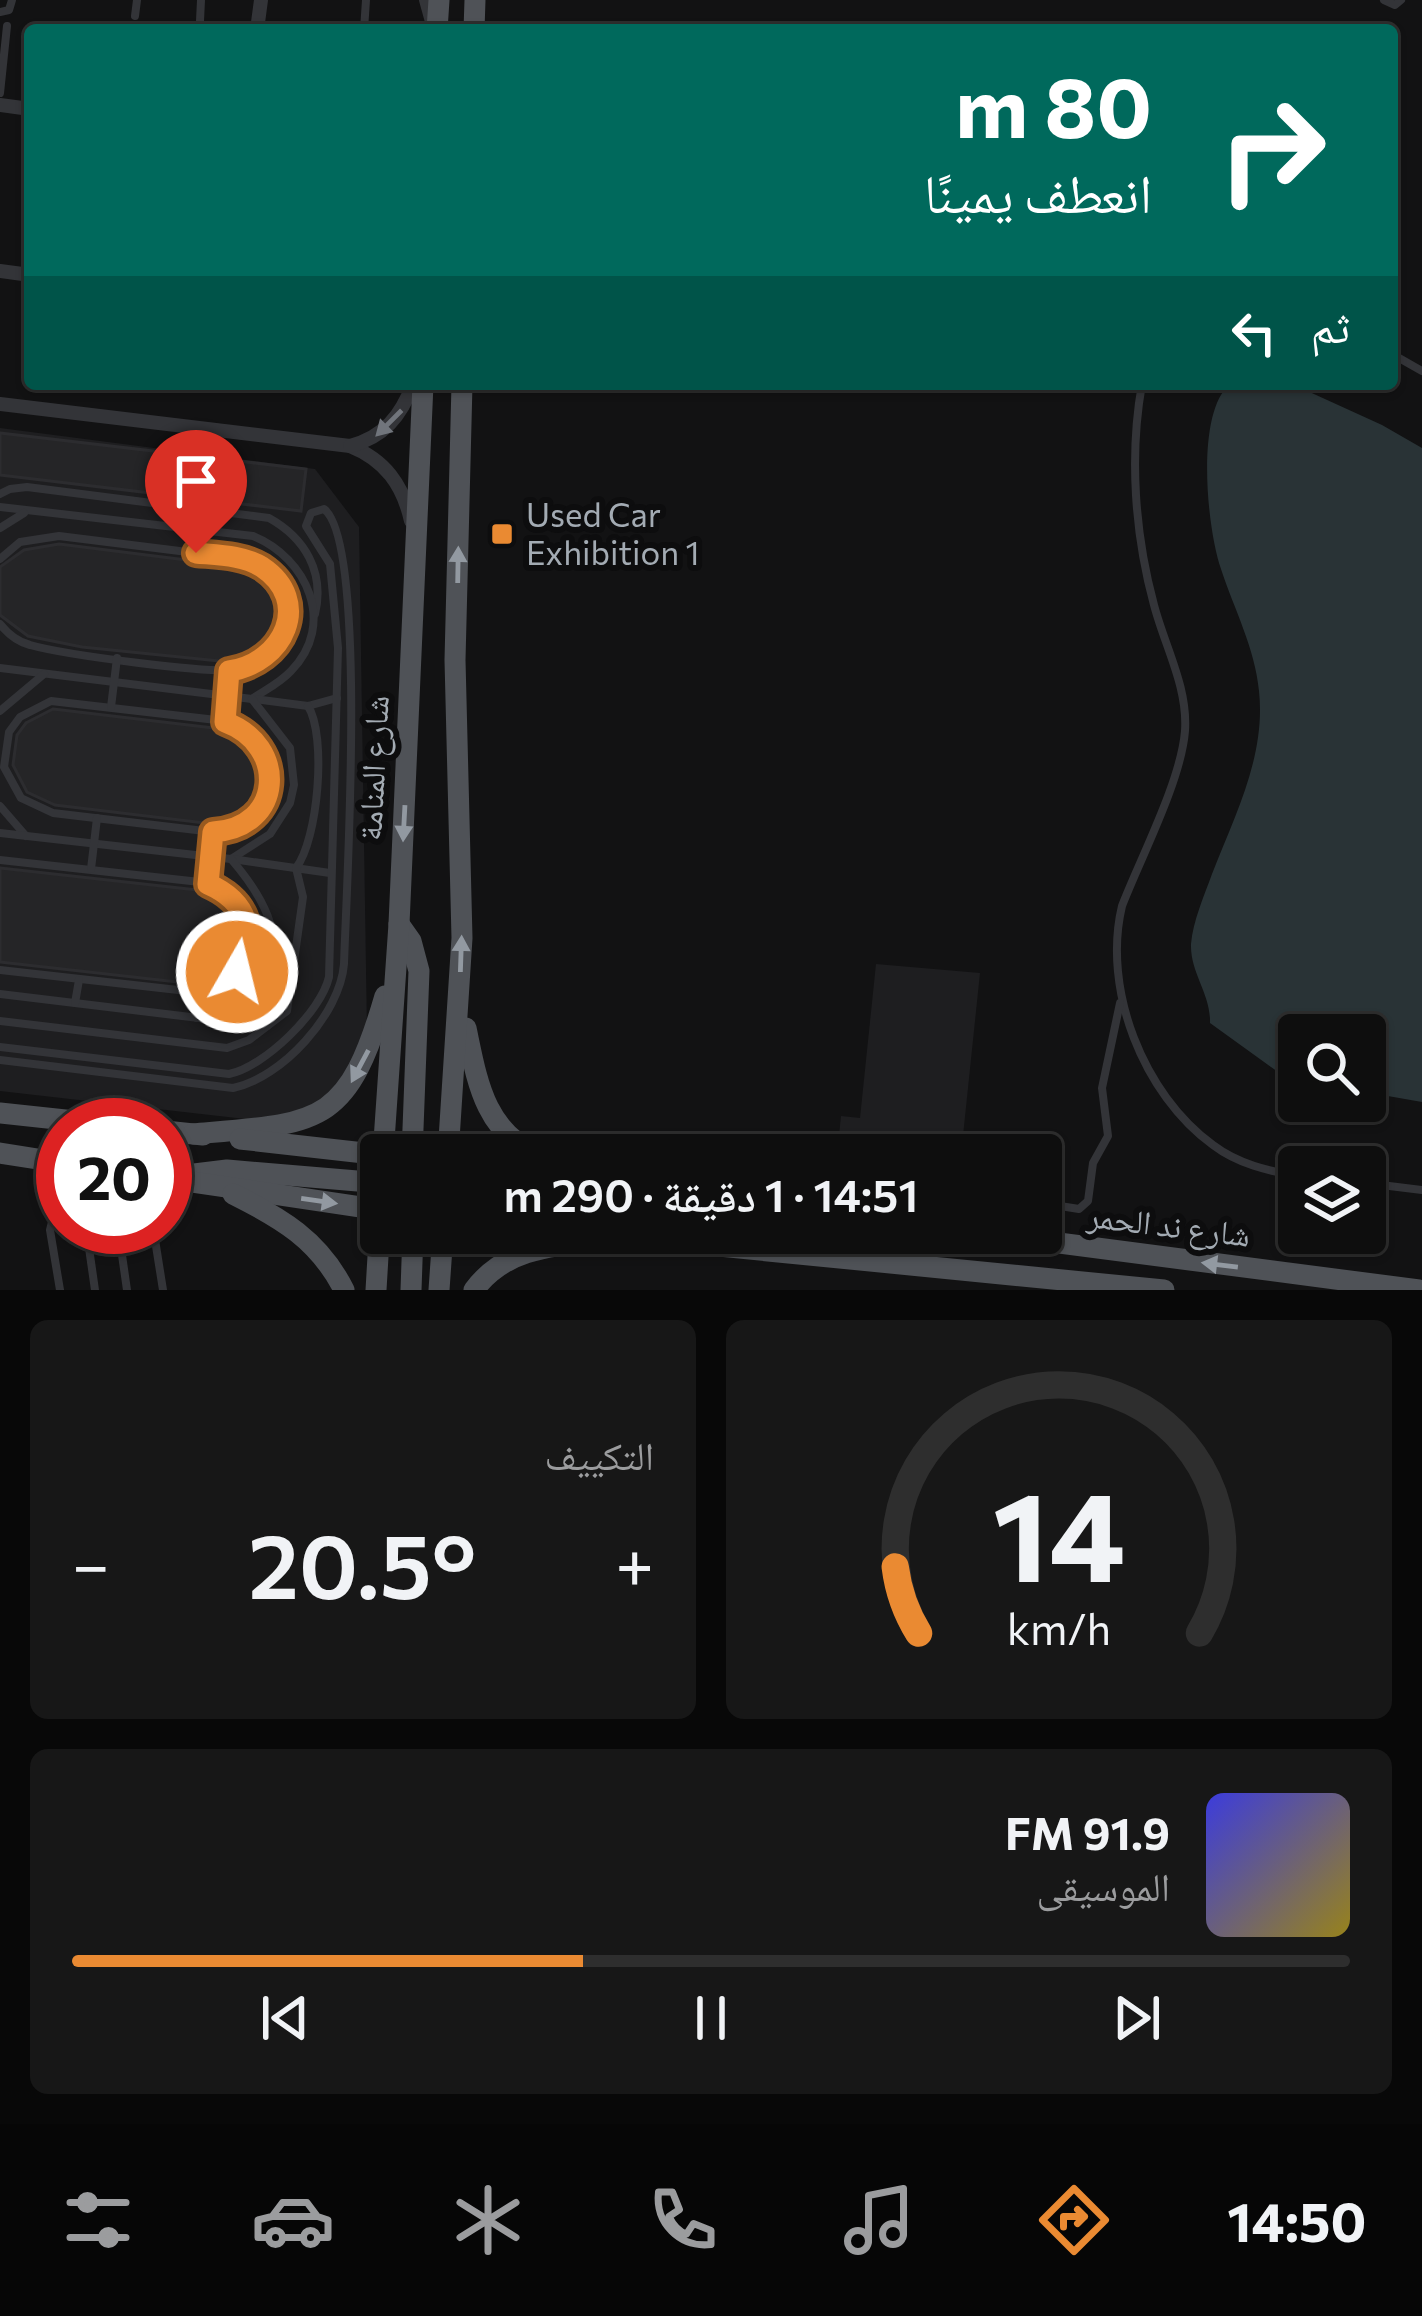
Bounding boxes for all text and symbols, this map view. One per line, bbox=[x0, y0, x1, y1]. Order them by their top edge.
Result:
text: 80 m bbox=[955, 53, 1152, 155]
icon: right bbox=[1194, 72, 1350, 228]
text: انعطف يمينًا bbox=[924, 158, 1152, 224]
text: ثم bbox=[1311, 297, 1350, 352]
icon: left bbox=[1221, 300, 1287, 366]
one-way arrow bbox=[375, 408, 403, 436]
pin bbox=[145, 430, 247, 553]
icon: arrive bbox=[163, 448, 229, 514]
place label: Used Car Exhibition 1 bbox=[526, 493, 700, 572]
marker: Used Car Exhibition 1 bbox=[489, 521, 515, 547]
one-way arrow bbox=[448, 545, 467, 583]
street label: شارع المنامة bbox=[347, 694, 398, 842]
one-way arrow bbox=[394, 805, 413, 843]
position arrow bbox=[174, 909, 300, 1035]
one-way arrow bbox=[452, 934, 471, 972]
map controls bbox=[1278, 1014, 1386, 1254]
button: search bbox=[1278, 1014, 1386, 1122]
one-way arrow bbox=[351, 1048, 371, 1083]
speed limit sign: 20 bbox=[36, 1098, 192, 1254]
button: layers bbox=[1278, 1146, 1386, 1254]
text: 14:51 · 1 دقيقة · 290 m bbox=[504, 1166, 918, 1221]
one-way arrow bbox=[301, 1192, 338, 1211]
street label: شارع ند الحمر bbox=[1084, 1193, 1253, 1256]
one-way arrow bbox=[1201, 1255, 1238, 1274]
text: التكييف bbox=[545, 1430, 654, 1478]
text: 14 bbox=[992, 1455, 1126, 1608]
text: 20.5° bbox=[248, 1507, 476, 1618]
text: − bbox=[72, 1522, 110, 1603]
text: + bbox=[615, 1522, 654, 1603]
text: km/h bbox=[1007, 1600, 1111, 1653]
text: 91.9 FM bbox=[1005, 1804, 1170, 1859]
text: الموسيقى bbox=[1037, 1861, 1170, 1909]
icon: previous bbox=[252, 1985, 318, 2051]
icon: pause bbox=[678, 1985, 744, 2051]
icon: next bbox=[1104, 1985, 1170, 2051]
icon: filters bbox=[56, 2178, 140, 2262]
icon: car bbox=[251, 2178, 335, 2262]
icon: climate bbox=[446, 2178, 530, 2262]
icon: phone bbox=[641, 2178, 725, 2262]
icon: music bbox=[837, 2178, 921, 2262]
icon: directions bbox=[1032, 2178, 1116, 2262]
text: 14:50 bbox=[1227, 2187, 1366, 2253]

